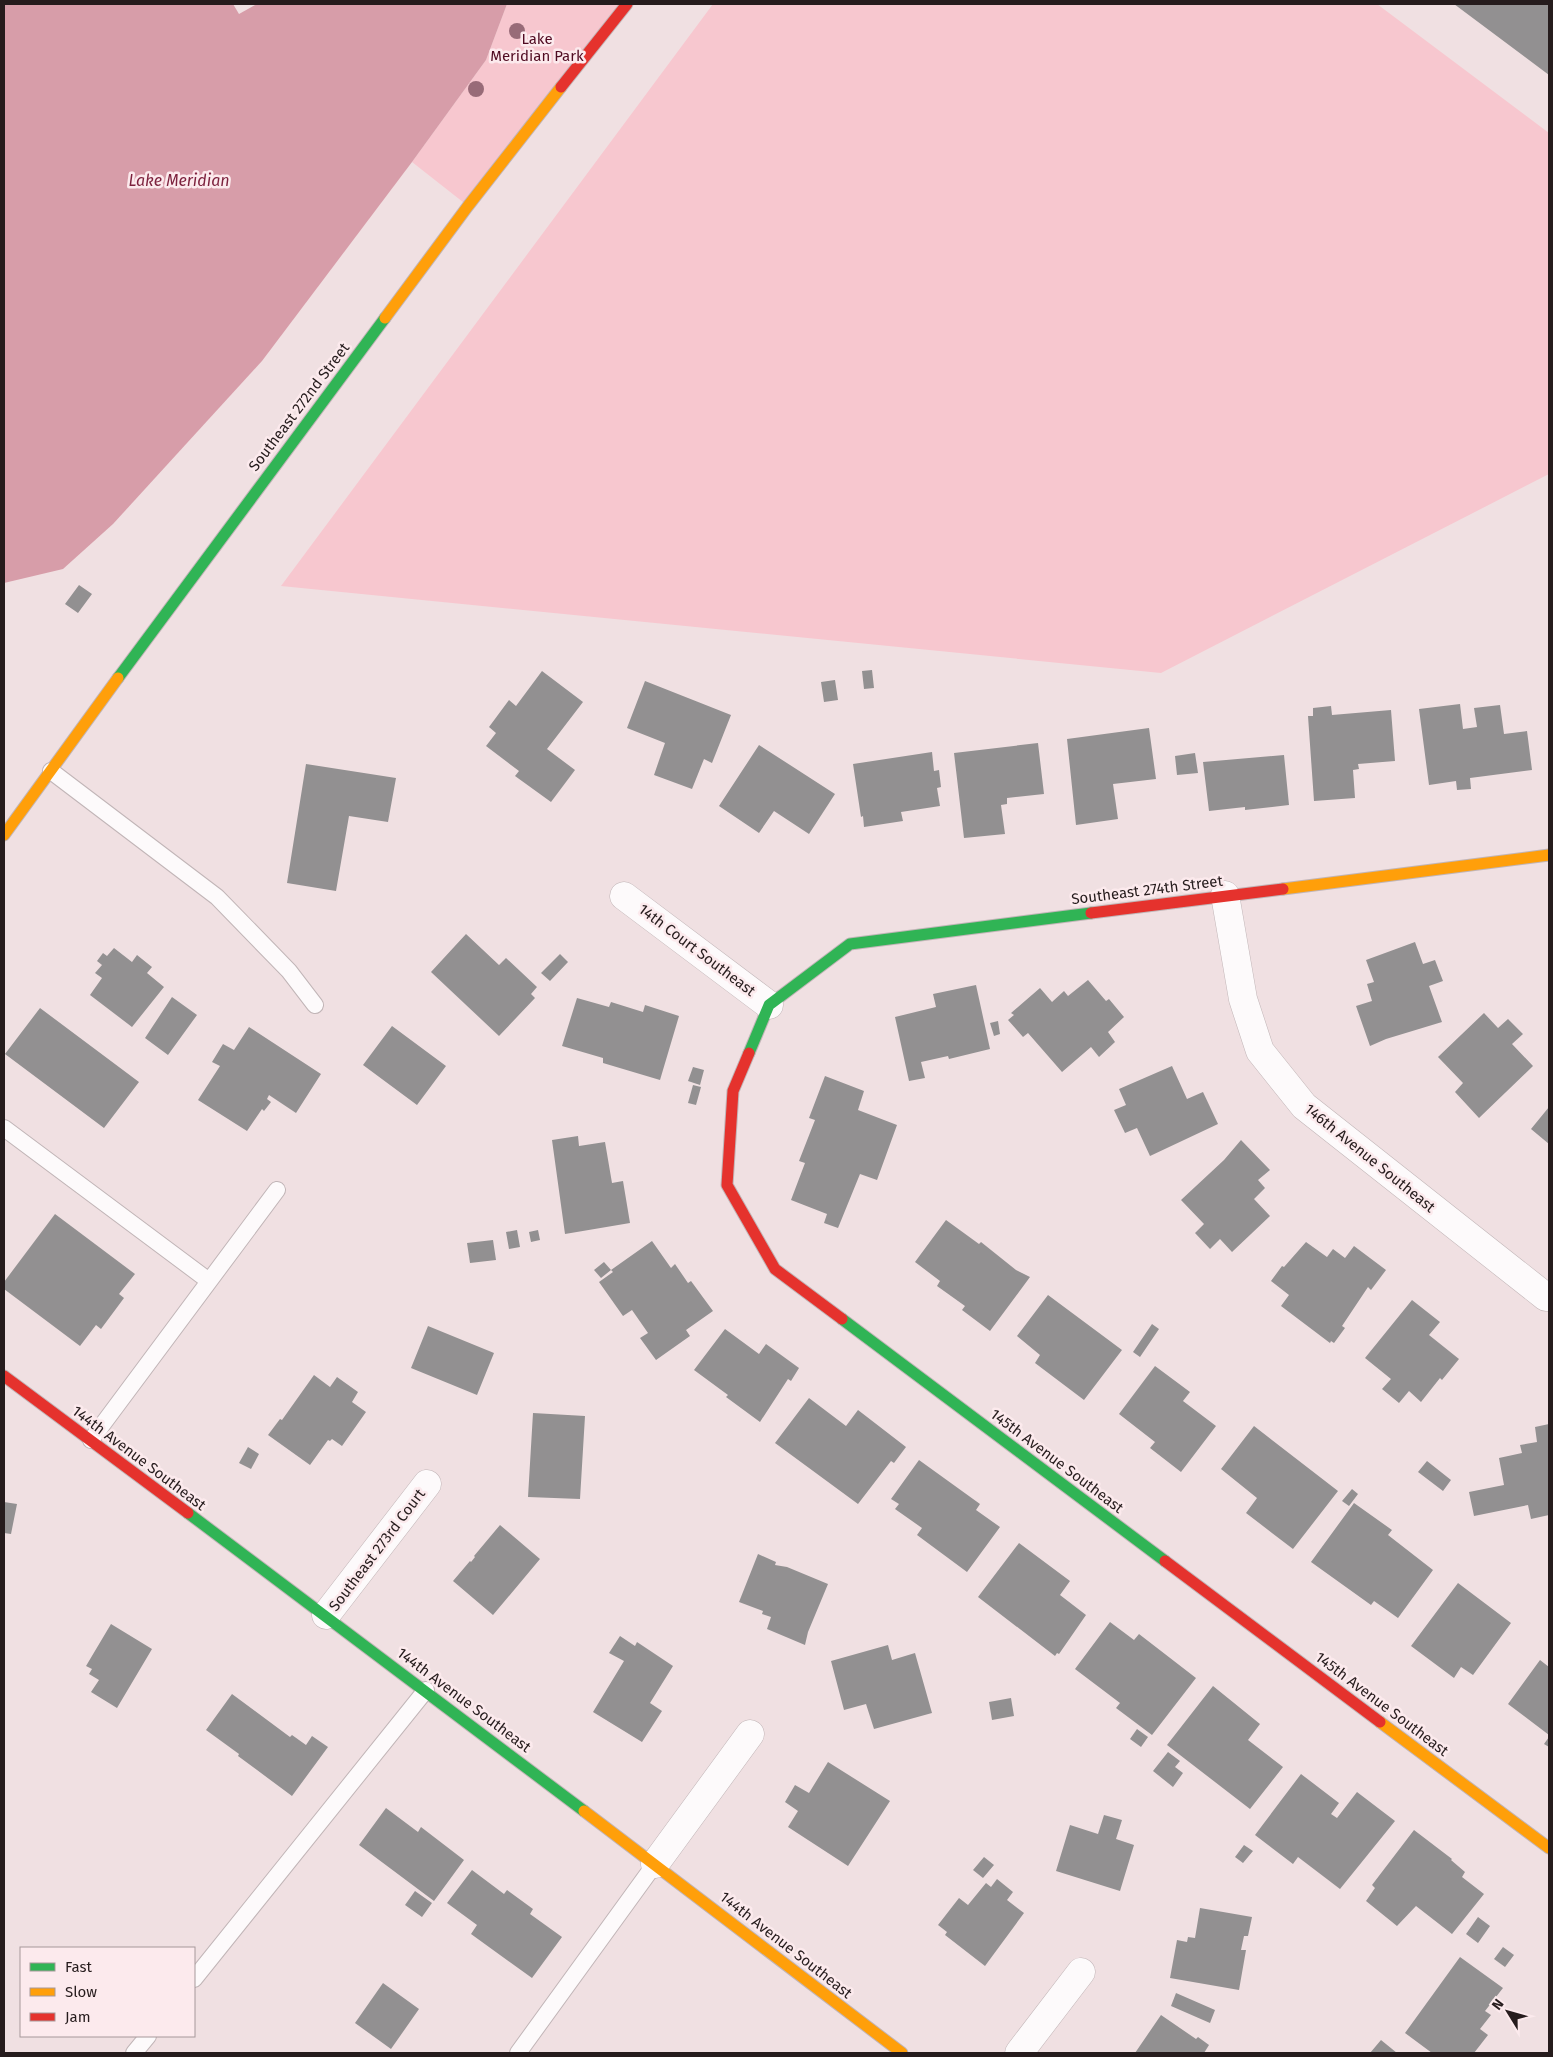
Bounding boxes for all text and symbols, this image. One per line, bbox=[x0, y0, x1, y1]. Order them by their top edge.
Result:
park label: Lake Meridian Park bbox=[490, 30, 584, 65]
water label: Lake Meridian bbox=[128, 171, 230, 190]
street label: Southeast 272nd Street bbox=[245, 339, 353, 475]
street label: Southeast 274th Street bbox=[1070, 872, 1224, 908]
street label: 14th Court Southeast bbox=[635, 900, 759, 1000]
street label: 146th Avenue Southeast bbox=[1301, 1100, 1439, 1217]
street label: 144th Avenue Southeast bbox=[69, 1402, 210, 1514]
street label: 145th Avenue Southeast bbox=[987, 1405, 1128, 1517]
street label: Southeast 273rd Court bbox=[325, 1485, 429, 1615]
street label: 144th Avenue Southeast bbox=[394, 1644, 535, 1756]
street label: 145th Avenue Southeast bbox=[1312, 1648, 1453, 1760]
street label: 144th Avenue Southeast bbox=[716, 1888, 856, 2003]
legend bbox=[20, 1947, 195, 2037]
text: Fast bbox=[65, 1958, 92, 1976]
text: Slow bbox=[65, 1983, 97, 2001]
north arrow bbox=[1483, 1987, 1533, 2037]
text: N bbox=[1488, 1996, 1508, 2013]
text: Jam bbox=[65, 2008, 91, 2026]

